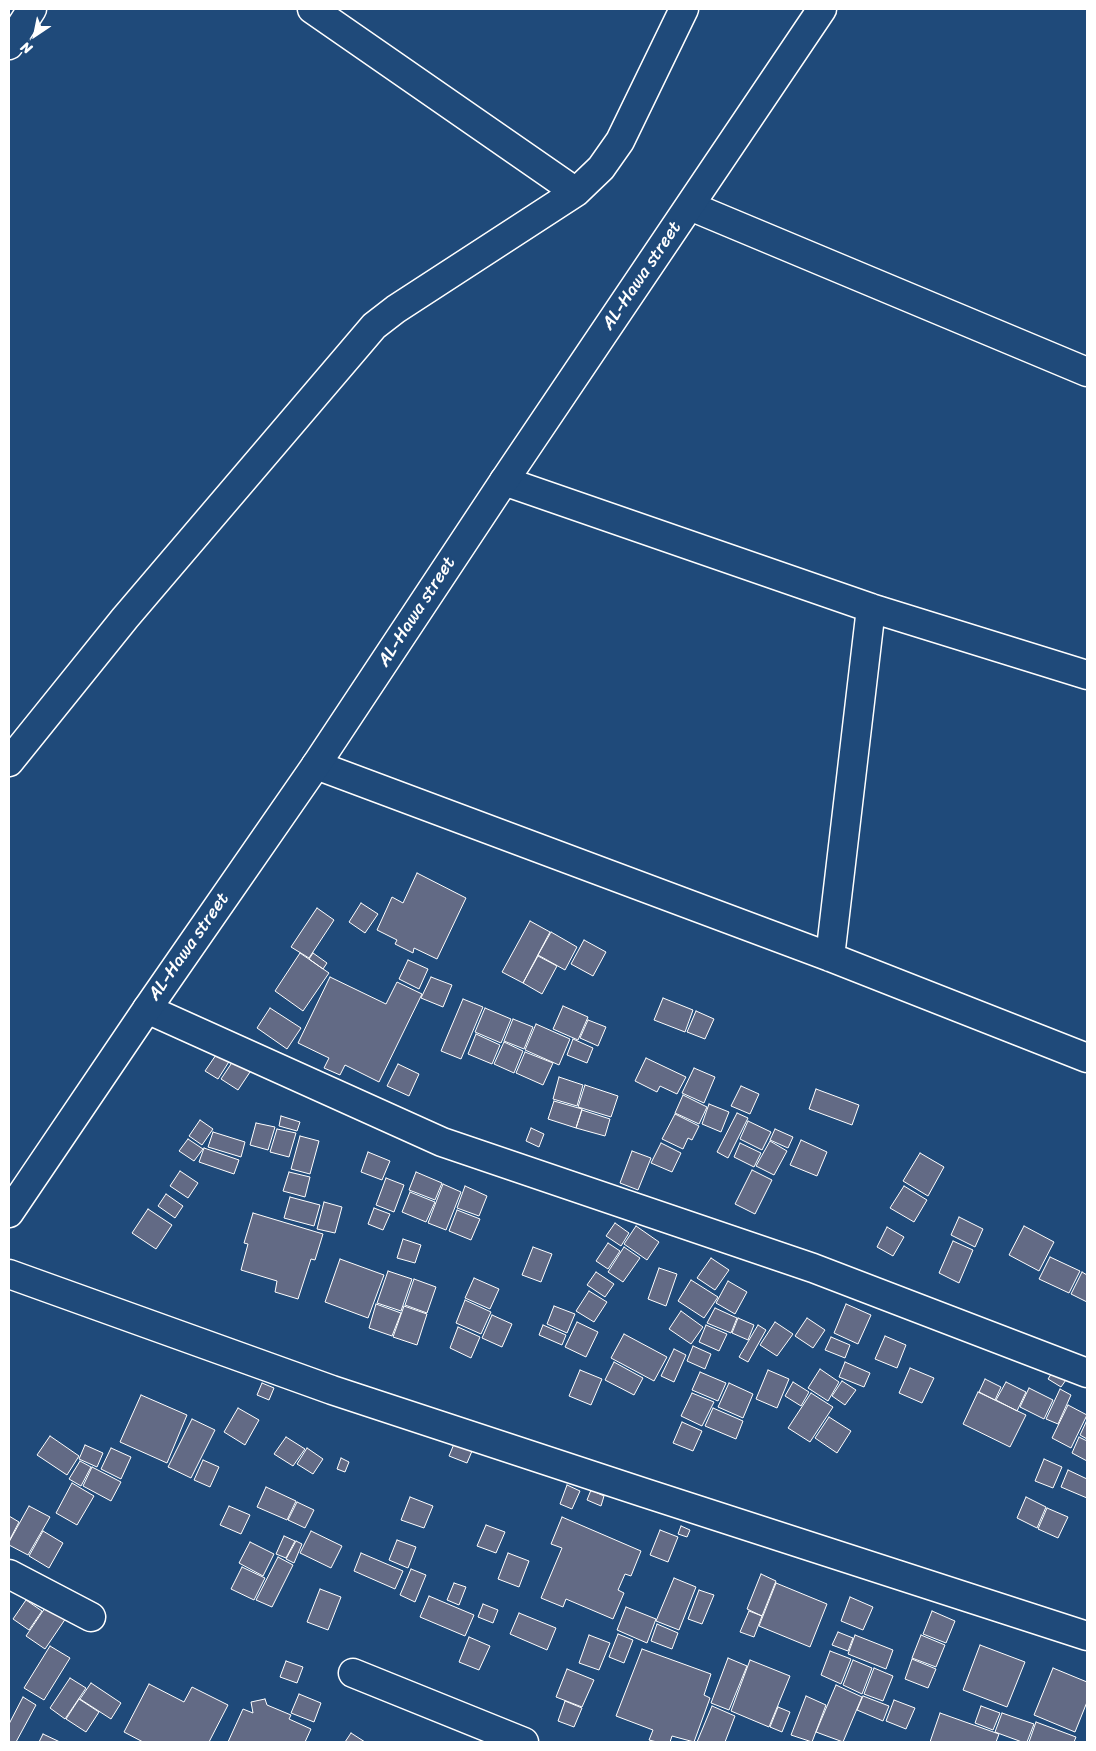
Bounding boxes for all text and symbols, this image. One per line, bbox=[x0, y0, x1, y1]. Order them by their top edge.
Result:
north arrow bbox=[10, 10, 60, 60]
text: N bbox=[15, 35, 37, 61]
street label: AL-Hawa street bbox=[598, 218, 686, 334]
street label: AL-Hawa street bbox=[374, 553, 460, 671]
street label: AL-Hawa street bbox=[144, 889, 234, 1005]

